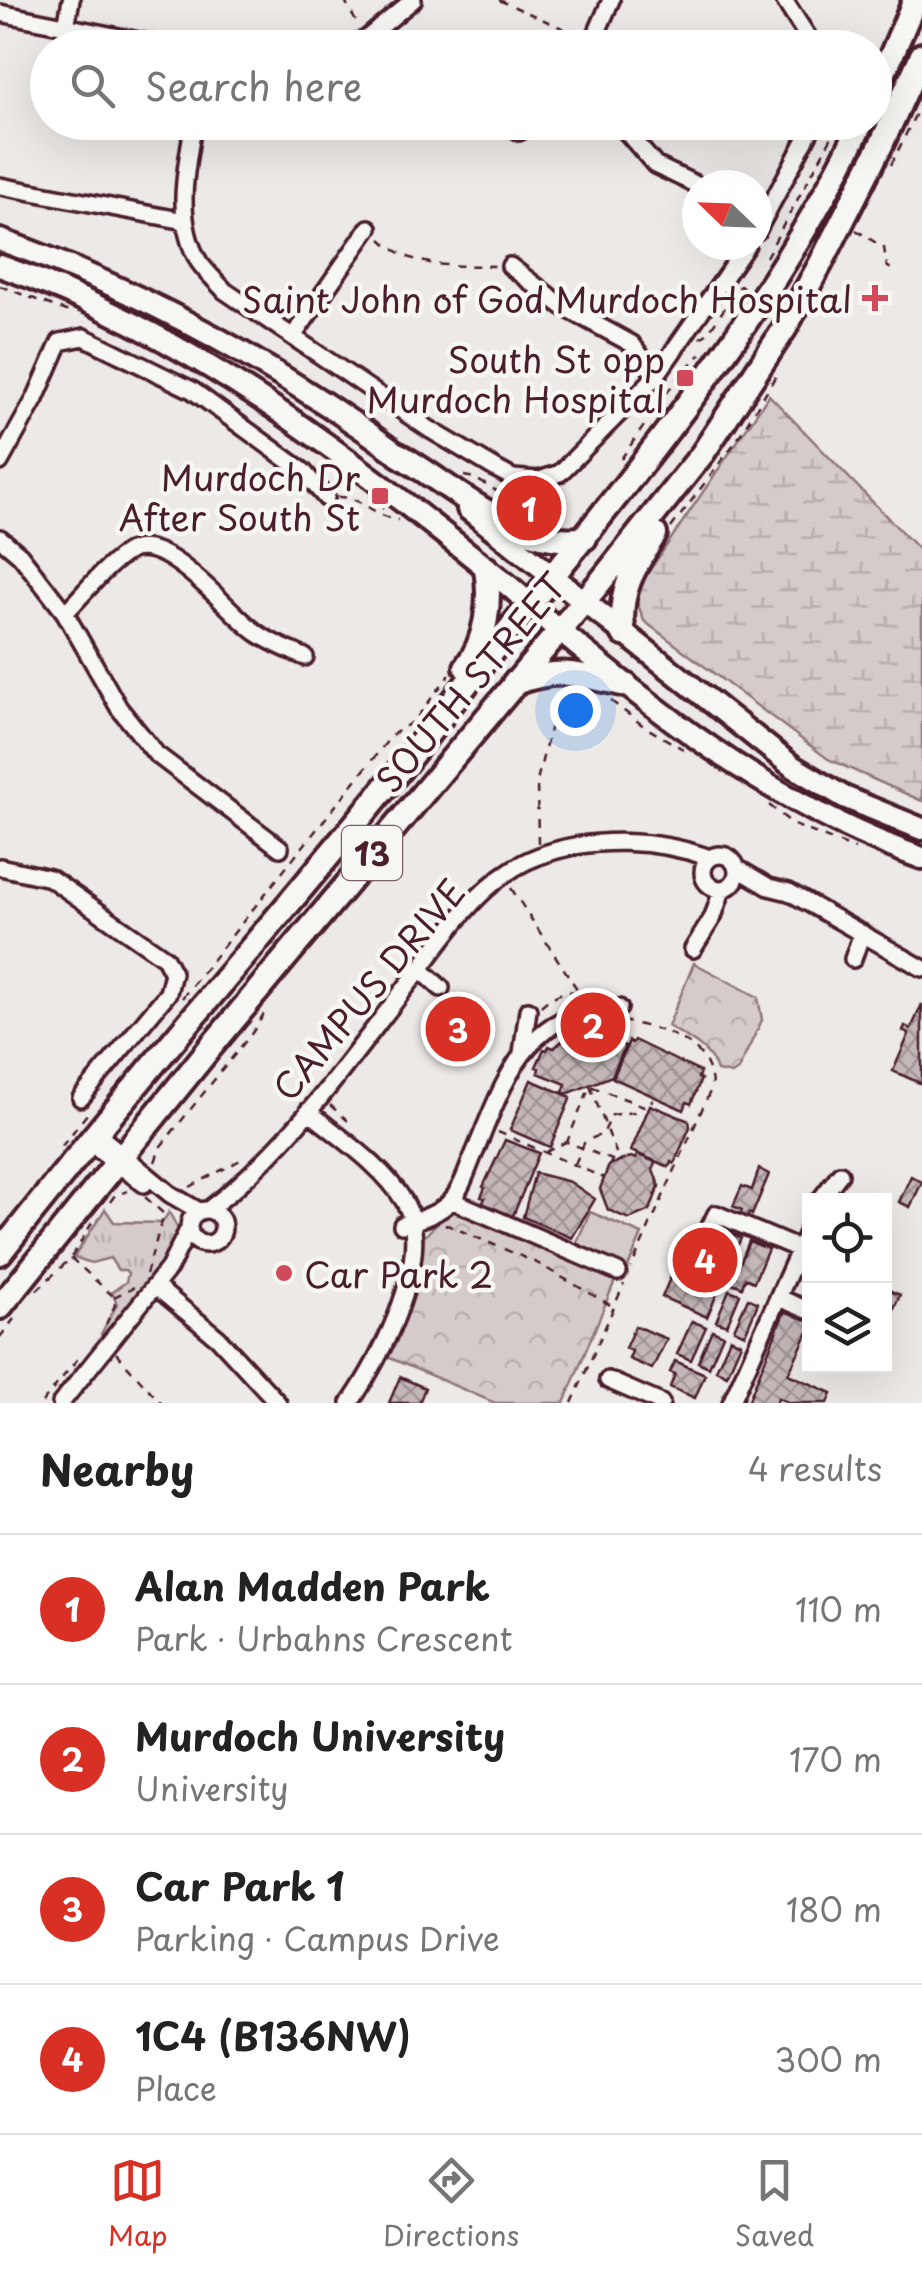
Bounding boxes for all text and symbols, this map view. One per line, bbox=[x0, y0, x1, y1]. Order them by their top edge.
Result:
search box bbox=[30, 30, 892, 140]
text: Search here bbox=[145, 57, 362, 114]
icon: search bbox=[65, 58, 120, 113]
north arrow bbox=[682, 170, 772, 260]
place label: Saint John of God Murdoch Hospital bbox=[242, 272, 852, 325]
marker: Saint John of God Murdoch Hospital bbox=[862, 285, 888, 311]
place label: South St opp Murdoch Hospital bbox=[367, 332, 665, 425]
marker: South St opp Murdoch Hospital bbox=[674, 367, 696, 389]
place label: Murdoch Dr After South St bbox=[119, 450, 360, 543]
pin: 1 bbox=[496, 470, 562, 546]
marker: Murdoch Dr After South St bbox=[369, 485, 391, 507]
street label: SOUTH STREET bbox=[362, 561, 578, 803]
your location bbox=[550, 685, 601, 736]
road number: 13 bbox=[342, 826, 402, 880]
street label: CAMPUS DRIVE bbox=[259, 866, 477, 1112]
pin: 2 bbox=[560, 988, 626, 1062]
pin: 3 bbox=[426, 992, 490, 1066]
map controls bbox=[802, 1193, 892, 1373]
button: locate bbox=[802, 1193, 892, 1283]
pin: 4 bbox=[672, 1222, 738, 1298]
place label: Car Park 2 bbox=[304, 1247, 493, 1300]
marker: Car Park 2 bbox=[273, 1262, 295, 1284]
button: layers bbox=[802, 1283, 892, 1373]
text: Nearby bbox=[40, 1437, 194, 1500]
text: 4 results bbox=[748, 1444, 882, 1492]
text: Alan Madden Park bbox=[135, 1557, 490, 1614]
text: 1 bbox=[65, 1585, 80, 1633]
text: 110 m bbox=[795, 1585, 882, 1633]
text: Park · Urbahns Crescent bbox=[135, 1614, 513, 1662]
text: Murdoch University bbox=[135, 1707, 505, 1764]
text: 2 bbox=[61, 1735, 84, 1783]
text: 170 m bbox=[789, 1735, 882, 1783]
text: University bbox=[135, 1764, 289, 1812]
text: Car Park 1 bbox=[135, 1857, 344, 1914]
text: 3 bbox=[62, 1885, 83, 1933]
text: 180 m bbox=[786, 1885, 882, 1933]
text: Parking · Campus Drive bbox=[135, 1914, 500, 1962]
text: 1C4 (B136NW) bbox=[135, 2007, 411, 2064]
text: 4 bbox=[62, 2035, 83, 2083]
text: 300 m bbox=[774, 2035, 882, 2083]
text: Place bbox=[135, 2064, 217, 2112]
tab: Map bbox=[108, 2153, 168, 2256]
tab: Directions bbox=[383, 2153, 519, 2256]
tab: Saved bbox=[735, 2153, 814, 2256]

